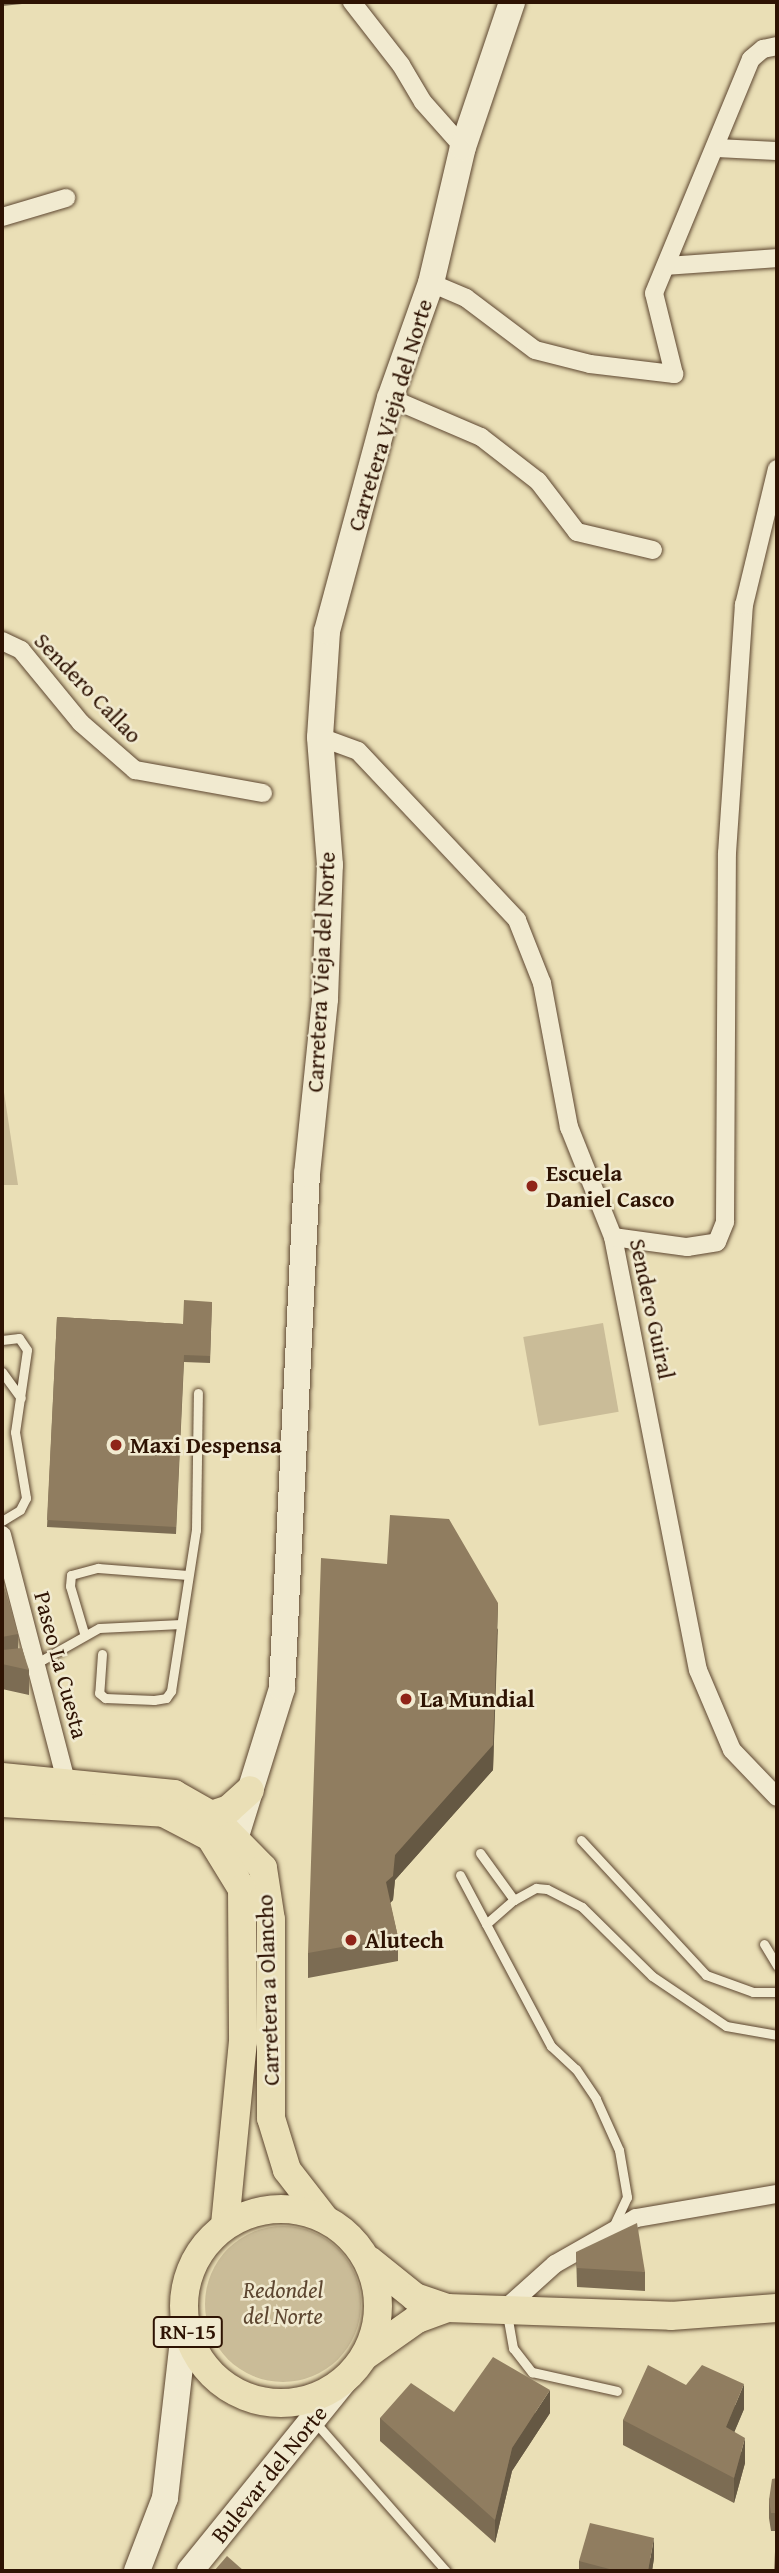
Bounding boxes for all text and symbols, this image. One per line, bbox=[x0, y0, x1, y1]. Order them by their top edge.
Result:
street label: Carretera Vieja del Norte bbox=[342, 296, 438, 534]
street label: Sendero Callao bbox=[28, 627, 148, 749]
street label: Carretera Vieja del Norte bbox=[301, 851, 341, 1093]
place label: Escuela Daniel Casco bbox=[546, 1159, 675, 1213]
marker: Escuela Daniel Casco bbox=[524, 1178, 540, 1194]
street label: Sendero Guiral bbox=[624, 1236, 680, 1382]
place label: Maxi Despensa bbox=[130, 1431, 282, 1459]
marker: Maxi Despensa bbox=[108, 1437, 124, 1453]
street label: Paseo La Cuesta bbox=[28, 1589, 94, 1741]
place label: La Mundial bbox=[420, 1685, 535, 1713]
marker: La Mundial bbox=[398, 1691, 414, 1707]
street label: Carretera a Olancho bbox=[251, 1894, 285, 2086]
place label: Alutech bbox=[365, 1926, 444, 1954]
marker: Alutech bbox=[343, 1932, 359, 1948]
park label: Redondel del Norte bbox=[243, 2276, 323, 2330]
road number: RN-15 bbox=[151, 2314, 225, 2350]
street label: Bulevar del Norte bbox=[205, 2400, 333, 2548]

